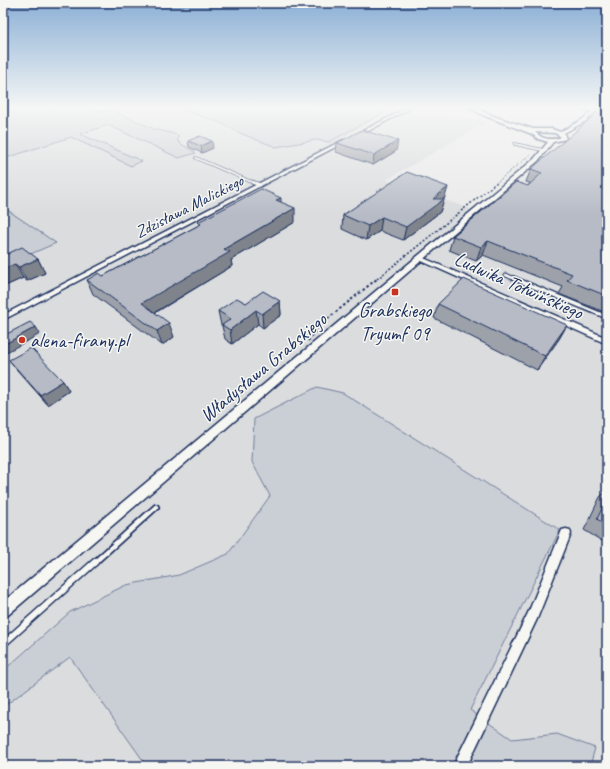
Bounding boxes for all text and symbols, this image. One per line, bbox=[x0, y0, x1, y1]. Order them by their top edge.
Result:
street label: Zdzisława Malickiego bbox=[132, 170, 248, 243]
street label: Ludwika Tołwińskiego bbox=[451, 246, 588, 325]
marker: Grabskiego Tryumf 09 bbox=[390, 287, 400, 297]
place label: Grabskiego Tryumf 09 bbox=[359, 298, 432, 346]
street label: Władysława Grabskiego bbox=[195, 307, 332, 428]
place label: alena-firany.pl bbox=[30, 328, 132, 353]
marker: alena-firany.pl bbox=[17, 335, 27, 345]

